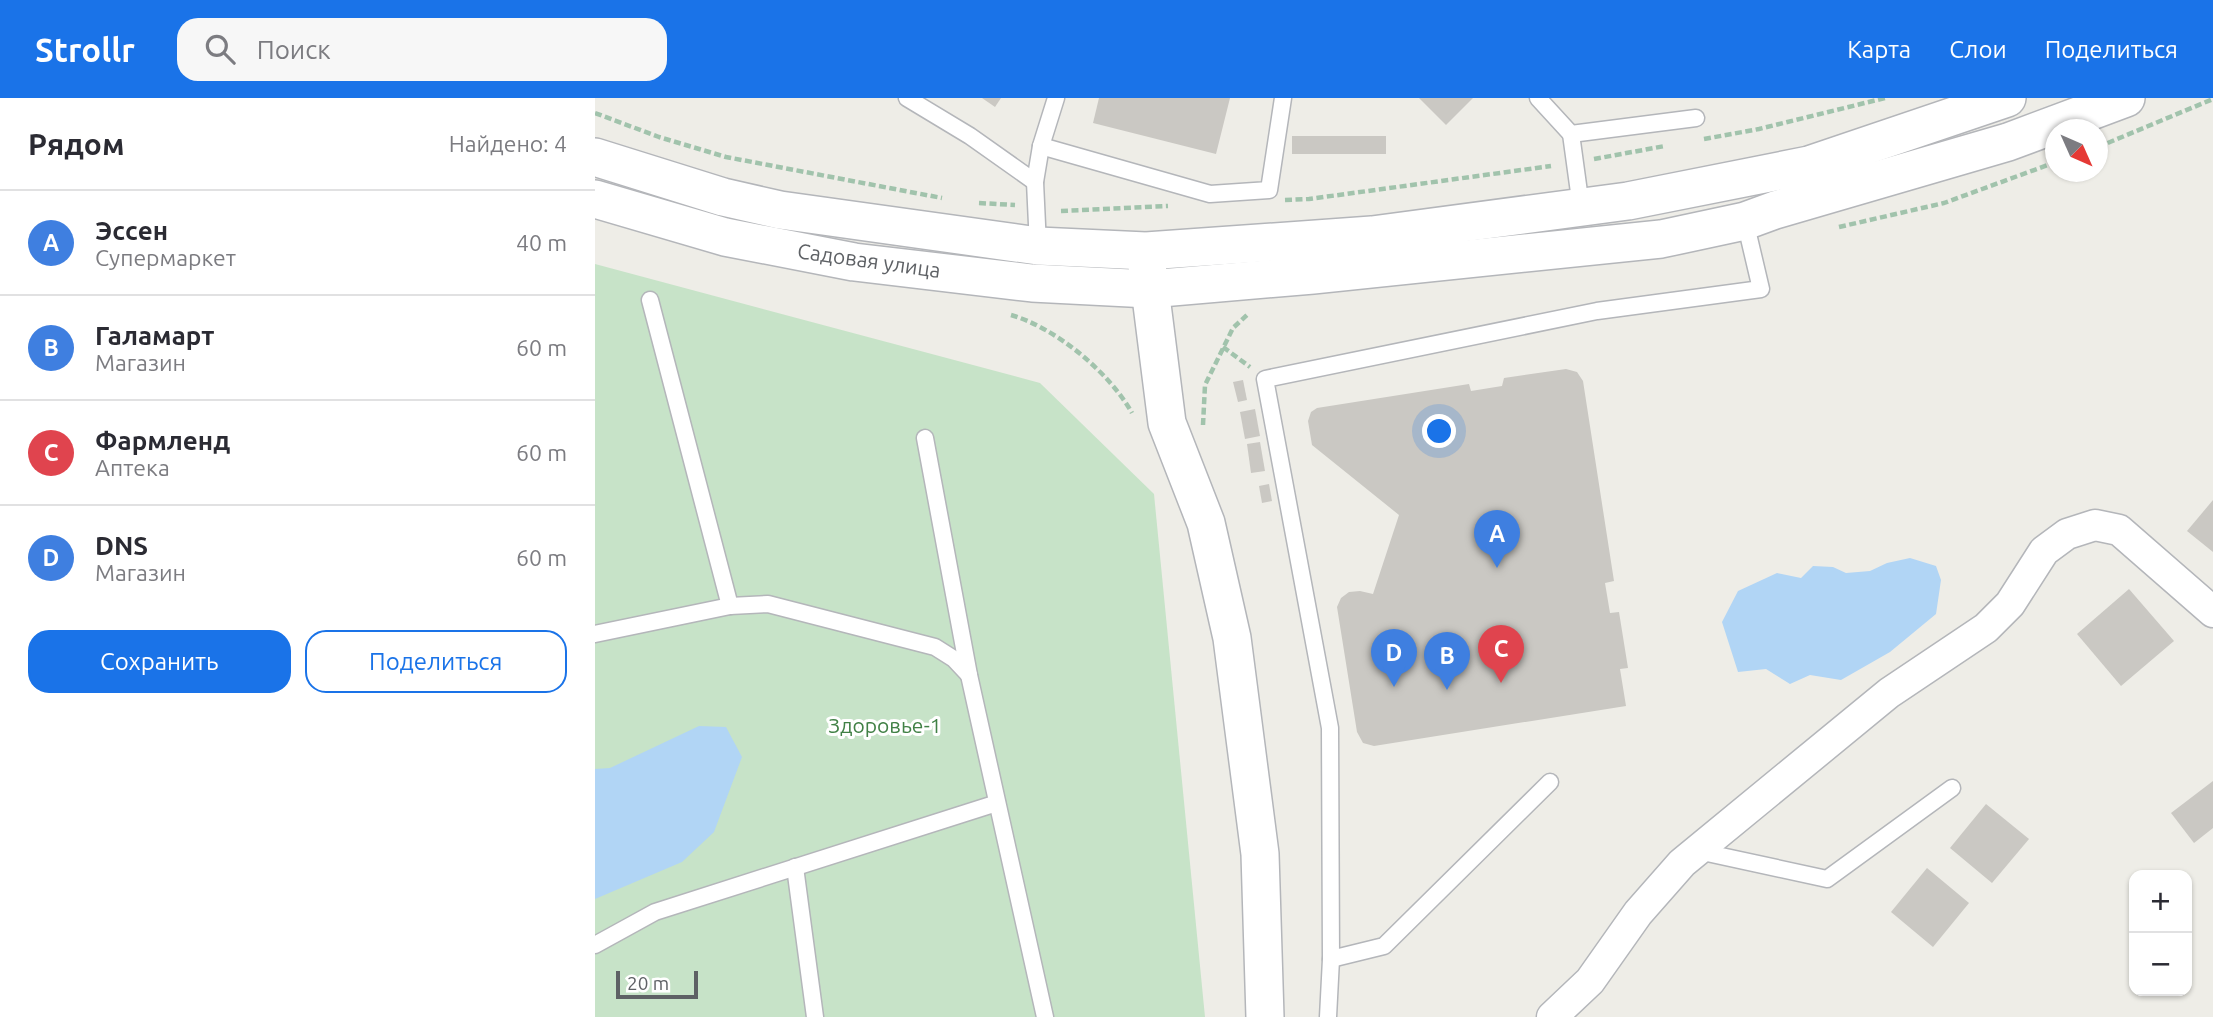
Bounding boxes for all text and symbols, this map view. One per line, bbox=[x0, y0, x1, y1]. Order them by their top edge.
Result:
search box bbox=[177, 18, 667, 81]
icon: search bbox=[201, 30, 239, 68]
text: Strollr bbox=[35, 31, 135, 68]
text: Поиск bbox=[257, 35, 331, 64]
text: Карта bbox=[1847, 36, 1911, 63]
text: Слои bbox=[1949, 36, 2007, 63]
text: Поделиться bbox=[2045, 36, 2178, 63]
north arrow bbox=[2045, 119, 2108, 182]
text: Рядом bbox=[28, 127, 124, 161]
text: Найдено: 4 bbox=[449, 131, 567, 156]
text: Эссен bbox=[95, 216, 168, 245]
text: A bbox=[43, 230, 59, 255]
text: 40 m bbox=[516, 230, 567, 255]
street label: Садовая улица bbox=[796, 238, 942, 282]
text: Супермаркет bbox=[95, 245, 236, 270]
text: Галамарт bbox=[95, 321, 214, 350]
text: B bbox=[43, 335, 59, 360]
text: 60 m bbox=[516, 335, 567, 360]
text: Магазин bbox=[95, 350, 186, 375]
your location bbox=[1422, 414, 1456, 448]
text: Фармленд bbox=[95, 426, 230, 455]
text: C bbox=[44, 440, 58, 465]
text: 60 m bbox=[516, 440, 567, 465]
text: Аптека bbox=[95, 455, 170, 480]
pin: A bbox=[1474, 510, 1520, 568]
text: DNS bbox=[95, 531, 148, 560]
text: D bbox=[43, 545, 59, 570]
text: 60 m bbox=[516, 545, 567, 570]
text: Магазин bbox=[95, 560, 186, 585]
pin: C bbox=[1478, 625, 1524, 683]
pin: D bbox=[1371, 629, 1417, 687]
button: Сохранить bbox=[28, 630, 291, 693]
button: Поделиться bbox=[305, 630, 567, 693]
pin: B bbox=[1424, 632, 1470, 690]
park label: Здоровье-1 bbox=[828, 713, 942, 737]
map controls bbox=[2129, 870, 2192, 996]
button: + bbox=[2129, 870, 2192, 933]
button: − bbox=[2129, 933, 2192, 996]
scale bar bbox=[616, 968, 698, 1000]
text: 20 m bbox=[627, 972, 669, 994]

